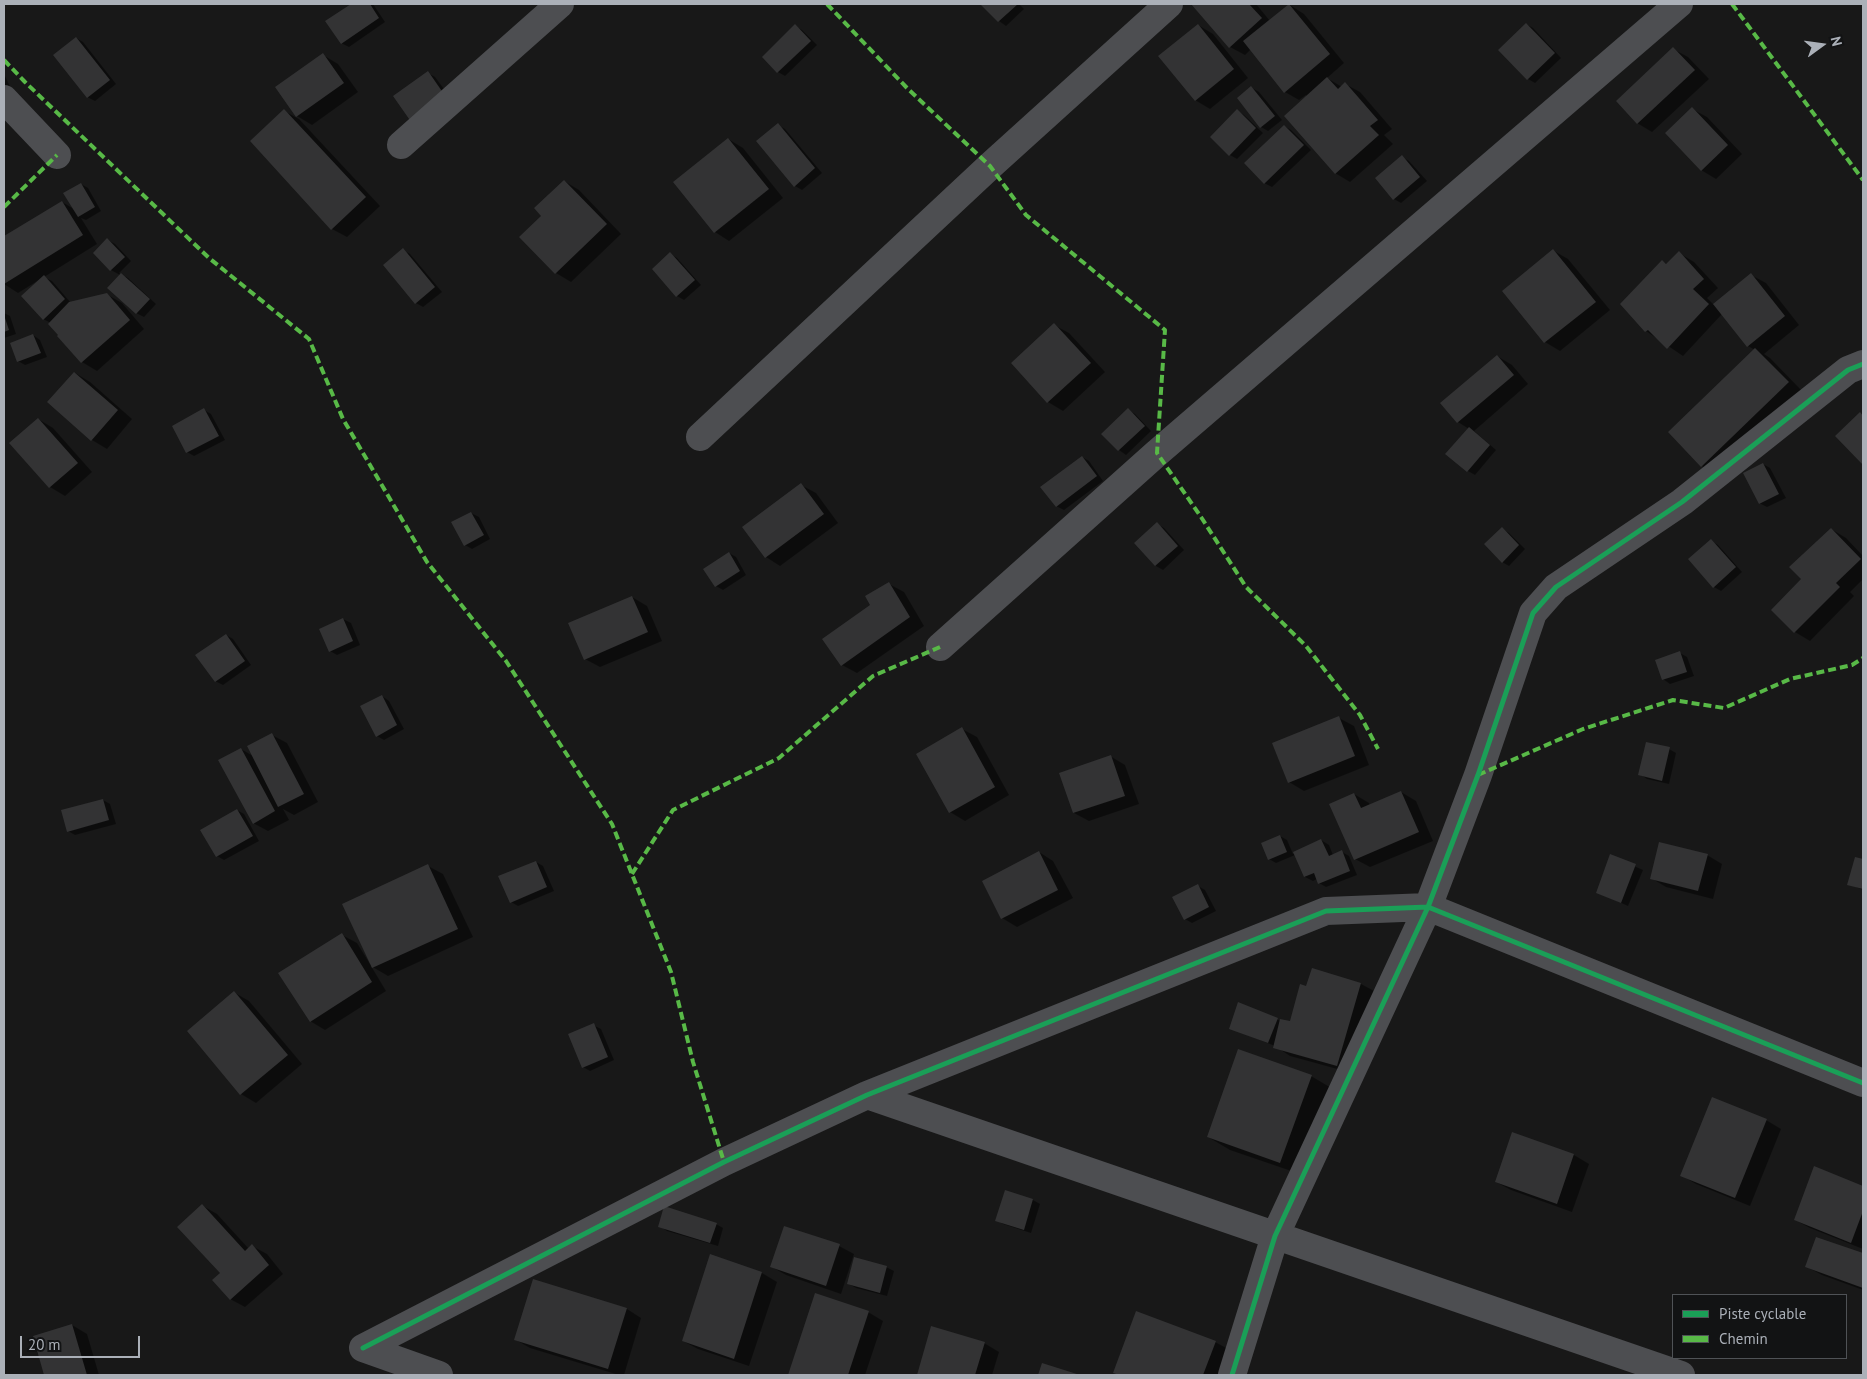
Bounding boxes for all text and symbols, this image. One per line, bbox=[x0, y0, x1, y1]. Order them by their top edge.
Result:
north arrow bbox=[1797, 20, 1847, 70]
text: N bbox=[1827, 35, 1846, 48]
legend bbox=[1672, 1294, 1847, 1359]
text: Piste cyclable bbox=[1719, 1304, 1806, 1323]
scale bar bbox=[22, 1326, 142, 1358]
text: Chemin bbox=[1719, 1329, 1768, 1348]
text: 20 m bbox=[28, 1335, 61, 1354]

